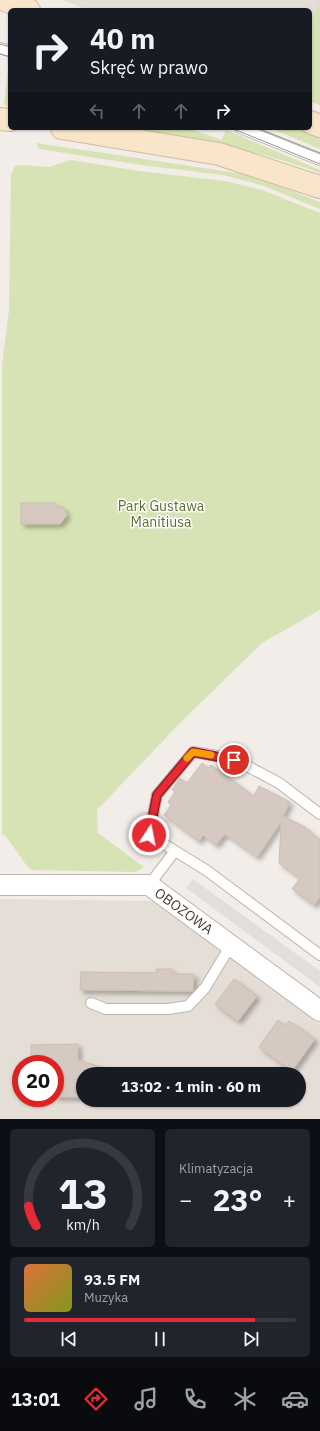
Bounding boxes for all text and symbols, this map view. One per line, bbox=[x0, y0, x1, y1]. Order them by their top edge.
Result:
text: 40 m bbox=[90, 20, 155, 57]
icon: right bbox=[24, 24, 76, 76]
text: Skręć w prawo bbox=[90, 56, 208, 79]
icon: left bbox=[86, 100, 108, 122]
icon: ahead bbox=[128, 100, 150, 122]
icon: ahead bbox=[170, 100, 192, 122]
icon: right bbox=[212, 100, 234, 122]
park label: Park Gustawa Manitiusa bbox=[118, 497, 205, 531]
pin bbox=[217, 743, 251, 777]
icon: arrive bbox=[223, 749, 245, 771]
position arrow bbox=[128, 814, 170, 856]
street label: OBOZOWA bbox=[151, 884, 217, 938]
speed limit sign: 20 bbox=[12, 1055, 64, 1107]
text: 13:02 · 1 min · 60 m bbox=[121, 1077, 261, 1096]
text: Klimatyzacja bbox=[179, 1160, 253, 1177]
text: 13 bbox=[58, 1166, 107, 1220]
text: 23° bbox=[212, 1180, 263, 1219]
text: − bbox=[179, 1185, 192, 1214]
text: + bbox=[283, 1185, 296, 1214]
text: km/h bbox=[66, 1215, 99, 1234]
text: 93.5 FM bbox=[84, 1270, 140, 1289]
text: Muzyka bbox=[84, 1289, 128, 1306]
icon: previous bbox=[58, 1328, 80, 1350]
icon: pause bbox=[149, 1328, 171, 1350]
icon: next bbox=[240, 1328, 262, 1350]
icon: directions bbox=[82, 1385, 110, 1413]
icon: music bbox=[132, 1385, 160, 1413]
icon: phone bbox=[181, 1385, 209, 1413]
icon: climate bbox=[231, 1385, 259, 1413]
icon: car bbox=[281, 1385, 309, 1413]
text: 13:01 bbox=[11, 1388, 60, 1411]

